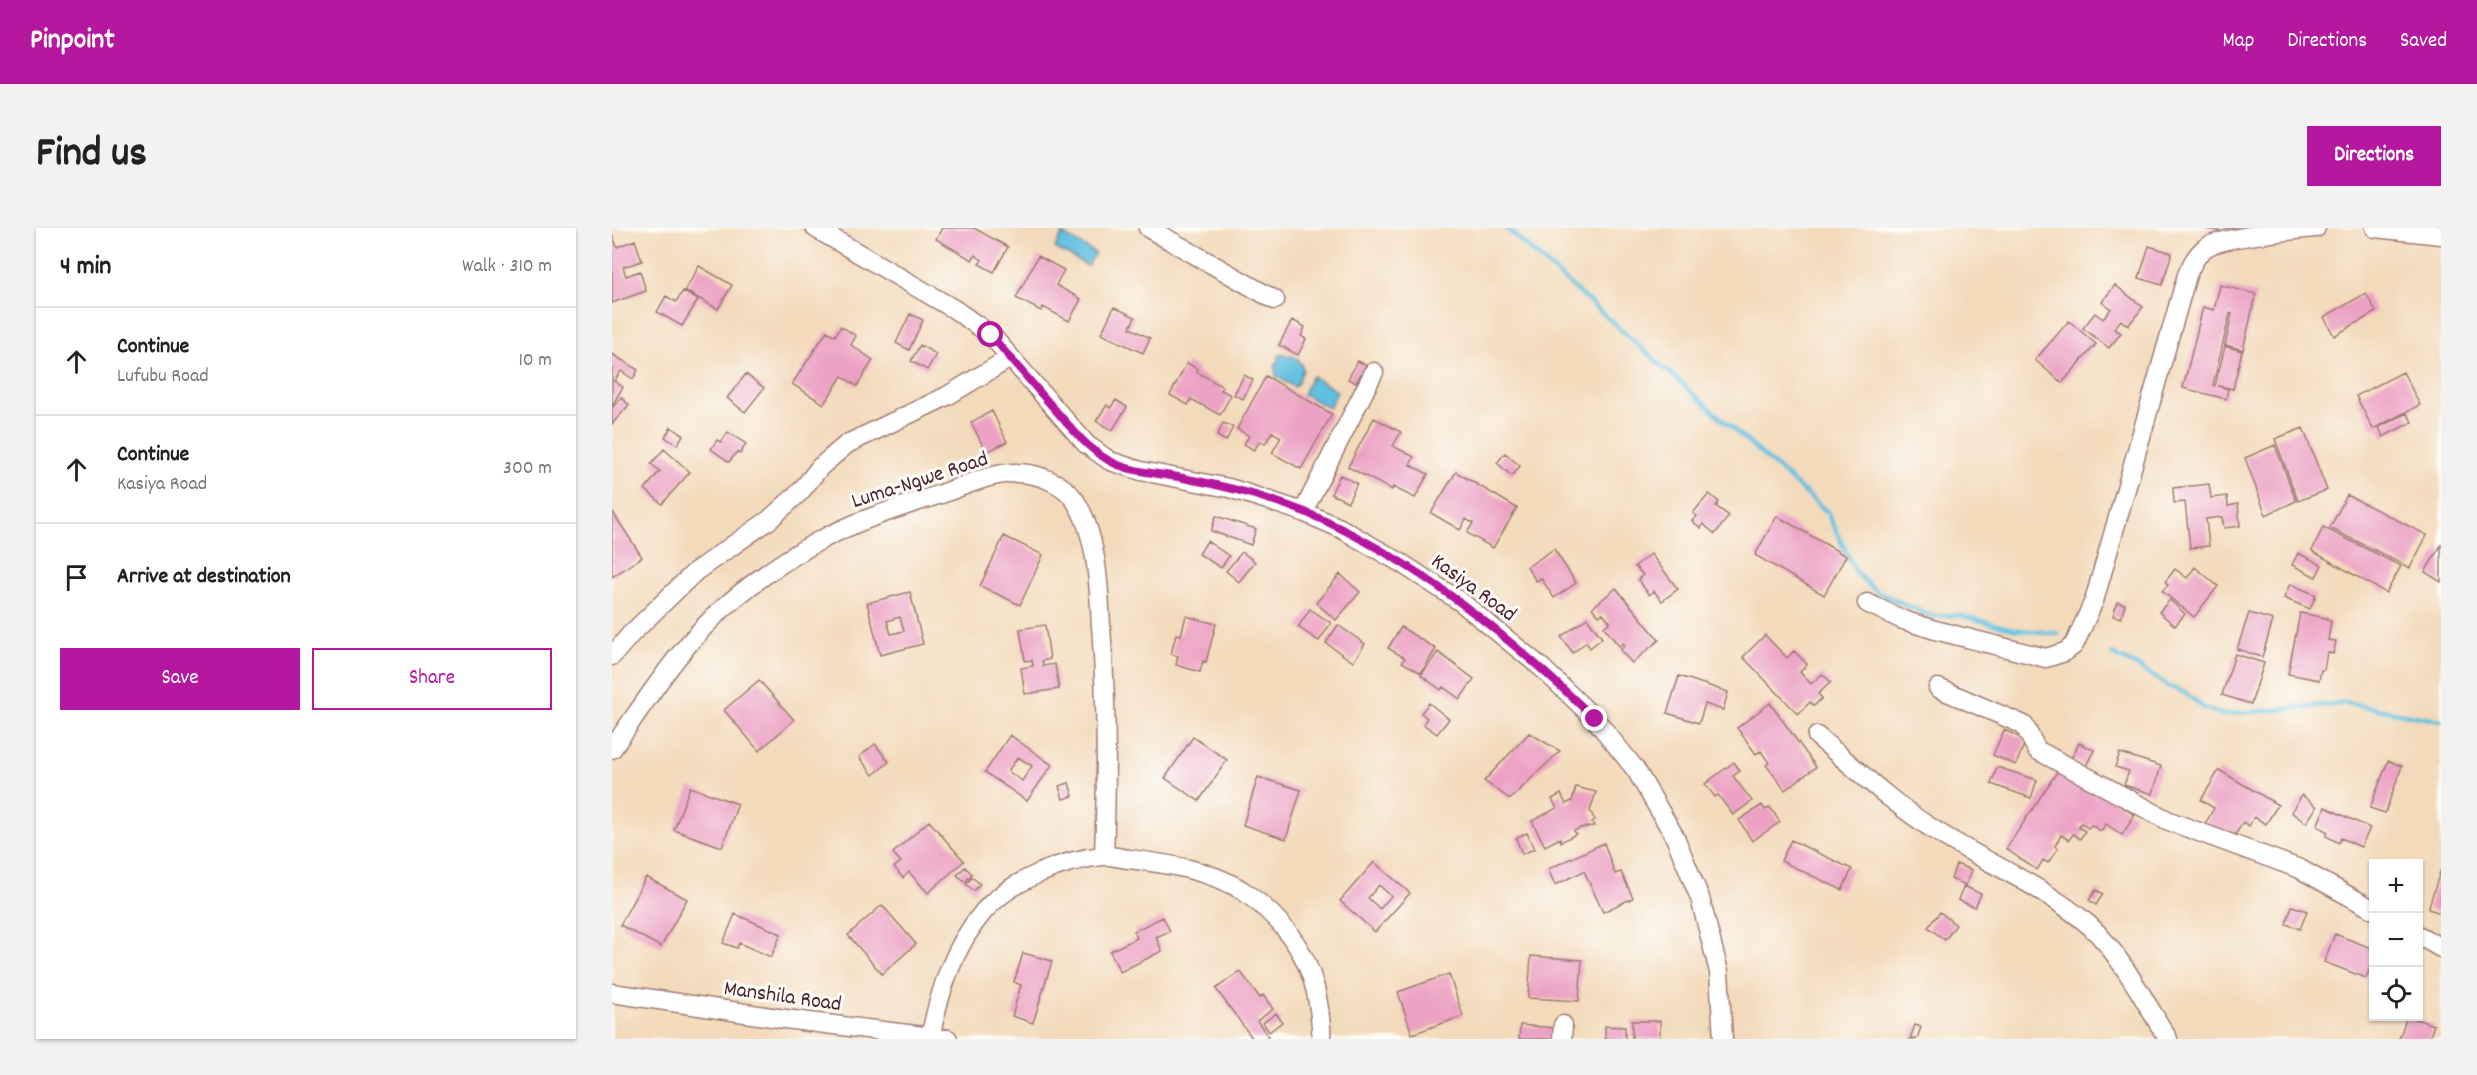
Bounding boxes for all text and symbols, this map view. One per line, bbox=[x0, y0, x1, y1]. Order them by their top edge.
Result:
text: Pinpoint bbox=[30, 22, 115, 62]
text: Map bbox=[2223, 27, 2254, 57]
text: Directions bbox=[2287, 27, 2367, 57]
text: Saved bbox=[2400, 27, 2447, 57]
text: Find us bbox=[36, 126, 147, 186]
button: Directions bbox=[2307, 126, 2441, 186]
text: 4 min bbox=[60, 249, 111, 286]
text: Walk · 310 m bbox=[462, 253, 552, 281]
route start bbox=[977, 321, 1003, 347]
text: Continue bbox=[117, 332, 189, 363]
icon: ahead bbox=[60, 345, 93, 378]
text: 10 m bbox=[518, 347, 552, 375]
text: Lufubu Road bbox=[117, 363, 209, 391]
text: Continue bbox=[117, 440, 189, 471]
street label: Luma-Ngwe Road bbox=[848, 445, 992, 518]
icon: ahead bbox=[60, 453, 93, 486]
text: 300 m bbox=[503, 455, 552, 483]
text: Kasiya Road bbox=[117, 471, 207, 499]
street label: Kasiya Road bbox=[1424, 547, 1522, 631]
icon: arrive bbox=[60, 561, 93, 594]
text: Arrive at destination bbox=[117, 562, 291, 593]
button: Save bbox=[60, 648, 300, 710]
button: Share bbox=[312, 648, 552, 710]
route end bbox=[1581, 705, 1607, 731]
map controls bbox=[2369, 859, 2423, 1021]
button: + bbox=[2369, 859, 2423, 913]
button: − bbox=[2369, 913, 2423, 967]
button: locate bbox=[2369, 967, 2423, 1021]
street label: Manshila Road bbox=[722, 974, 843, 1021]

